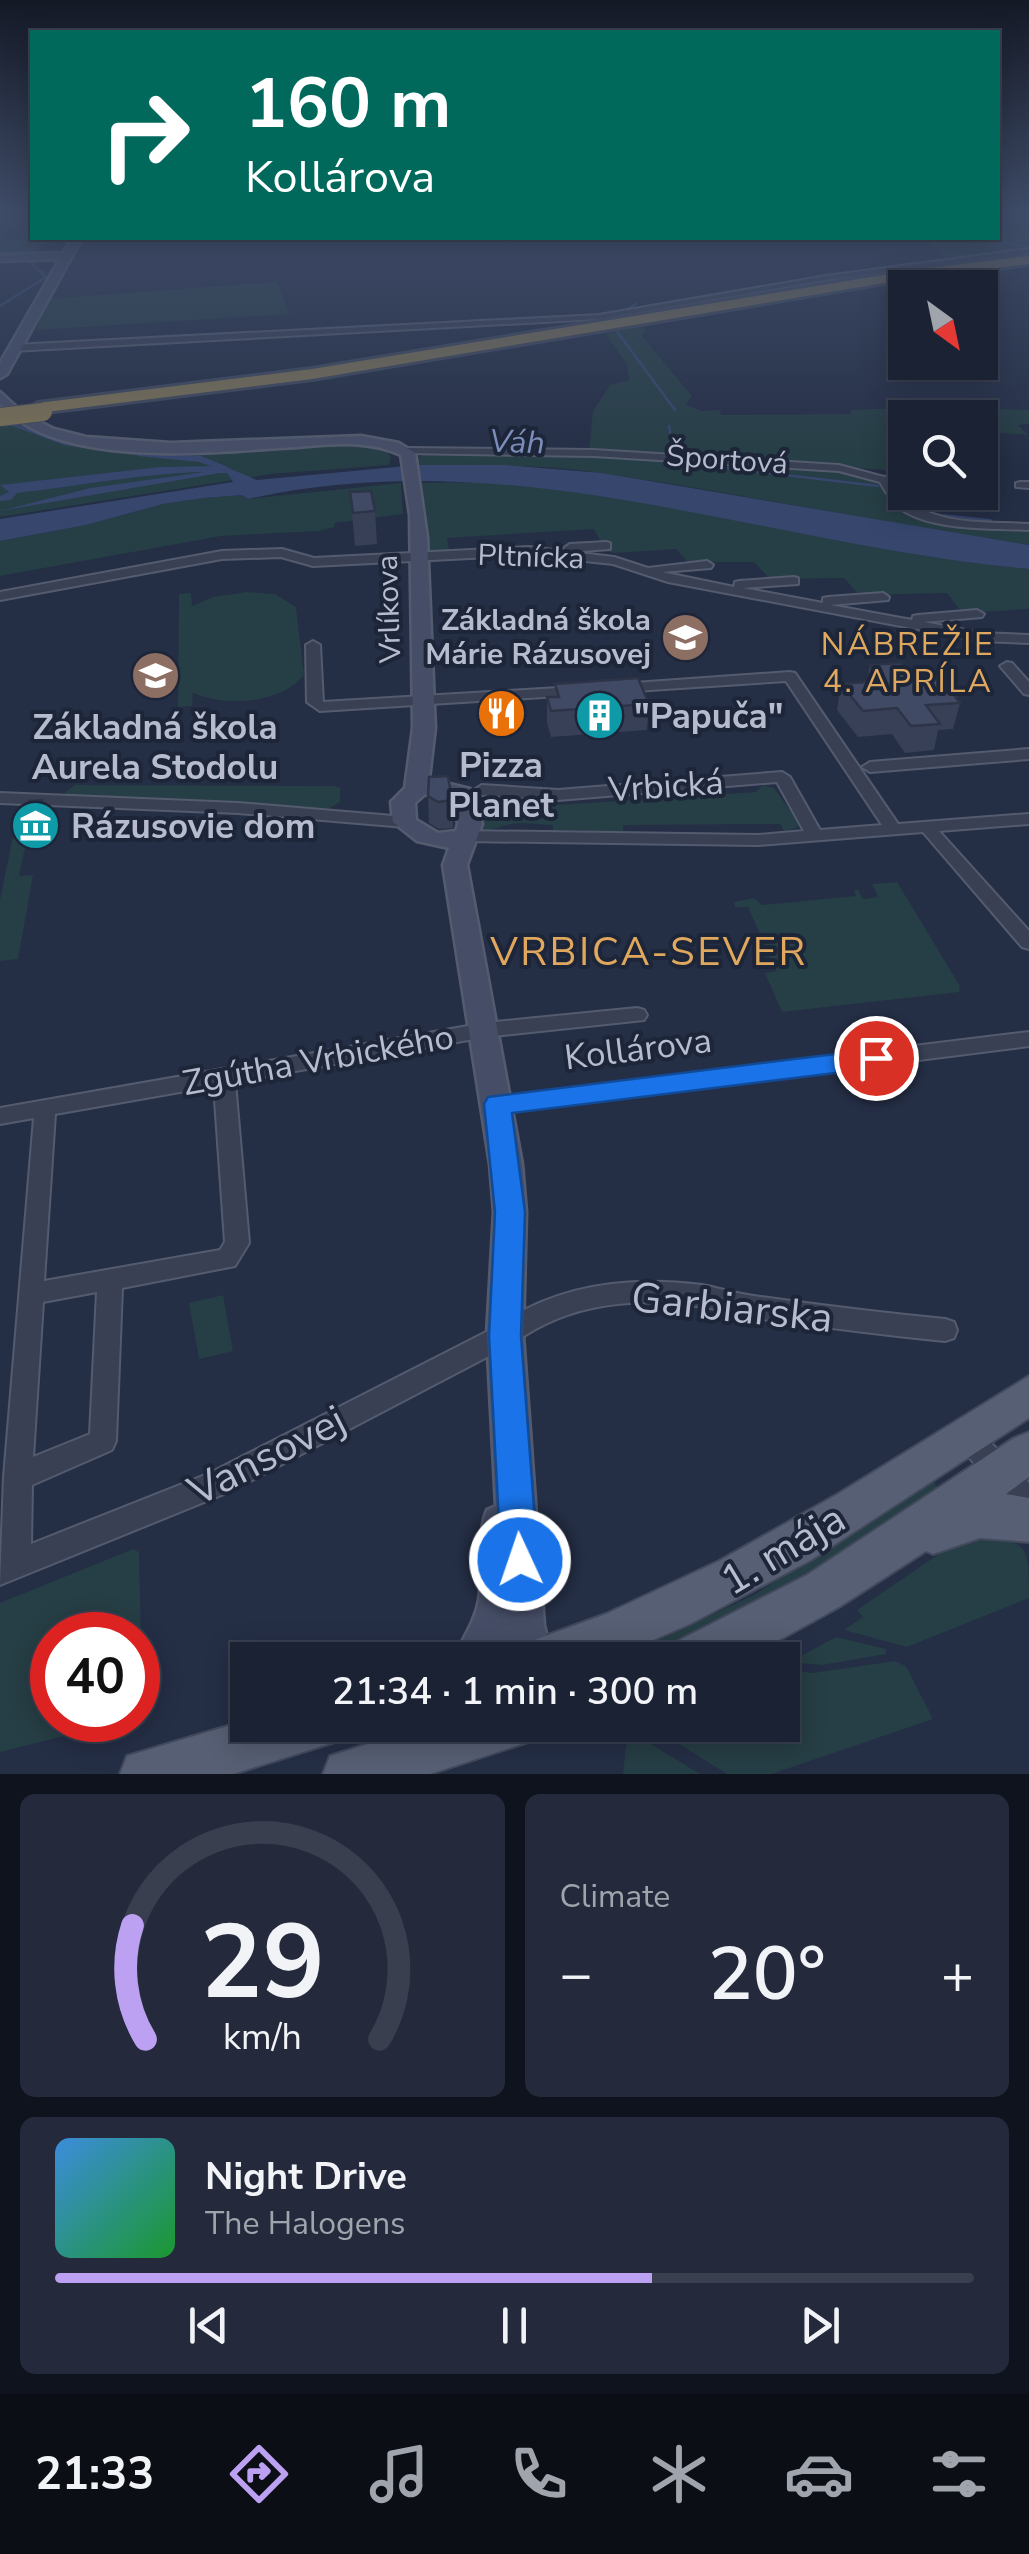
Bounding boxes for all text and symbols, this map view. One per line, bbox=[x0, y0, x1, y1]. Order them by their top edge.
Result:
text: 160 m bbox=[245, 56, 451, 152]
icon: right bbox=[80, 70, 210, 200]
text: Kollárova bbox=[245, 147, 435, 208]
north arrow bbox=[888, 270, 998, 380]
map controls bbox=[888, 270, 998, 510]
button: search bbox=[888, 400, 998, 510]
water label: Váh bbox=[489, 420, 545, 464]
street label: Športová bbox=[665, 435, 789, 485]
street label: Pltnícka bbox=[477, 535, 585, 579]
street label: Vrlíkova bbox=[367, 554, 411, 665]
place label: Základná škola Márie Rázusovej bbox=[425, 600, 651, 675]
school or university icon: Základná škola Márie Rázusovej bbox=[660, 611, 712, 663]
district label: NÁBREŽIE 4. APRÍLA bbox=[821, 623, 995, 703]
school or university icon: Základná škola Aurela Stodolu bbox=[129, 649, 181, 701]
restaurant icon: Pizza Planet bbox=[475, 687, 527, 739]
building icon: "Papuča" bbox=[573, 690, 625, 742]
place label: "Papuča" bbox=[634, 693, 783, 740]
place label: Základná škola Aurela Stodolu bbox=[32, 704, 278, 791]
place label: Pizza Planet bbox=[448, 742, 555, 829]
street label: Vrbická bbox=[606, 759, 725, 814]
museum icon: Rázusovie dom bbox=[10, 800, 62, 852]
place label: Rázusovie dom bbox=[71, 803, 315, 850]
district label: VRBICA-SEVER bbox=[489, 925, 808, 979]
street label: Zgútha Vrbického bbox=[179, 1013, 457, 1107]
pin bbox=[834, 1016, 919, 1101]
street label: Kollárova bbox=[562, 1017, 714, 1081]
icon: arrive bbox=[849, 1031, 904, 1086]
street label: Garbiarska bbox=[628, 1269, 836, 1347]
street label: Vansovej bbox=[178, 1392, 355, 1520]
street label: 1. mája bbox=[710, 1491, 856, 1609]
position arrow bbox=[468, 1508, 572, 1612]
speed limit sign: 40 bbox=[30, 1612, 160, 1742]
text: 21:34 · 1 min · 300 m bbox=[332, 1666, 698, 1717]
text: Climate bbox=[560, 1875, 670, 1918]
text: 29 bbox=[200, 1892, 325, 2034]
text: 20° bbox=[708, 1923, 826, 2025]
text: − bbox=[560, 1937, 593, 2012]
text: + bbox=[941, 1937, 974, 2012]
text: km/h bbox=[223, 2013, 302, 2062]
text: Night Drive bbox=[205, 2151, 407, 2202]
text: The Halogens bbox=[205, 2202, 405, 2245]
icon: previous bbox=[181, 2298, 236, 2353]
icon: pause bbox=[487, 2298, 542, 2353]
icon: next bbox=[793, 2298, 848, 2353]
icon: directions bbox=[224, 2439, 294, 2509]
icon: music bbox=[364, 2439, 434, 2509]
icon: phone bbox=[504, 2439, 574, 2509]
icon: climate bbox=[644, 2439, 714, 2509]
icon: car bbox=[784, 2439, 854, 2509]
icon: filters bbox=[924, 2439, 994, 2509]
text: 21:33 bbox=[35, 2444, 154, 2505]

